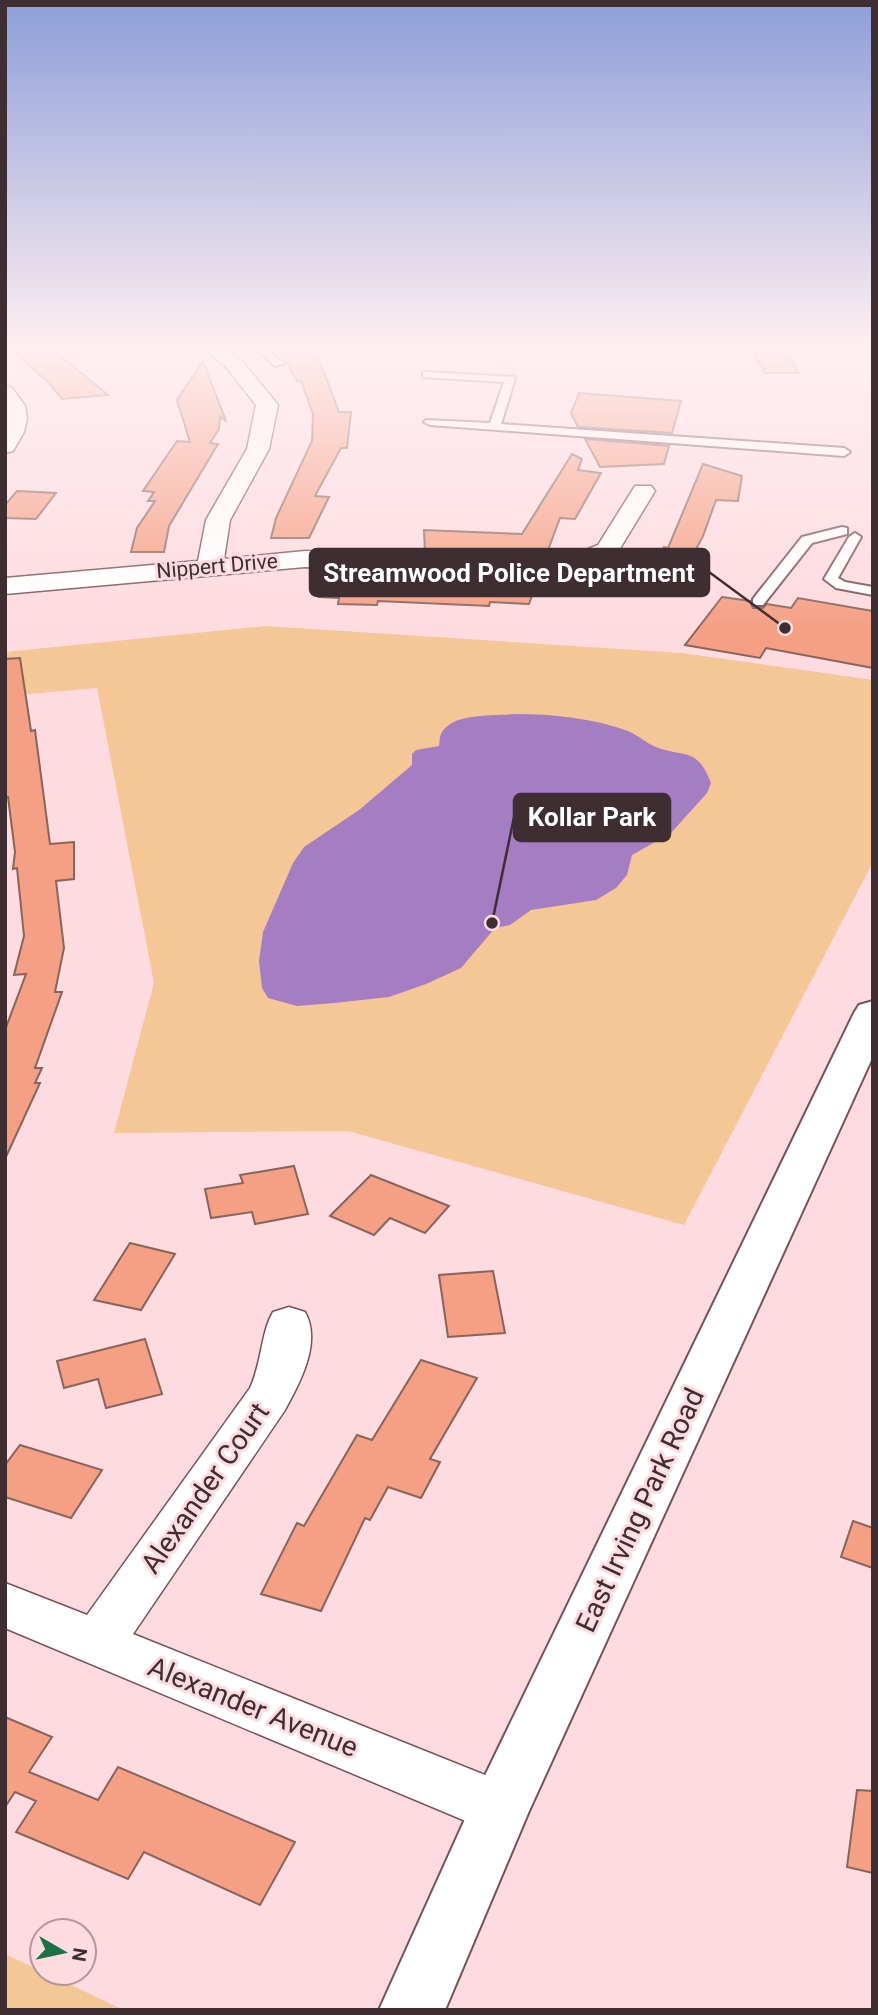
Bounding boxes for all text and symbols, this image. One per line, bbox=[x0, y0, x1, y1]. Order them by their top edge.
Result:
street label: Nippert Drive bbox=[155, 549, 279, 583]
callout: Streamwood Police Department bbox=[310, 549, 709, 596]
text: Streamwood Police Department bbox=[323, 558, 695, 588]
callout: Kollar Park bbox=[514, 794, 670, 841]
text: Kollar Park bbox=[528, 802, 657, 832]
street label: East Irving Park Road bbox=[569, 1383, 711, 1637]
street label: Alexander Court bbox=[134, 1396, 276, 1580]
street label: Alexander Avenue bbox=[143, 1650, 363, 1764]
north arrow bbox=[28, 1917, 98, 1987]
text: N bbox=[67, 1946, 92, 1963]

